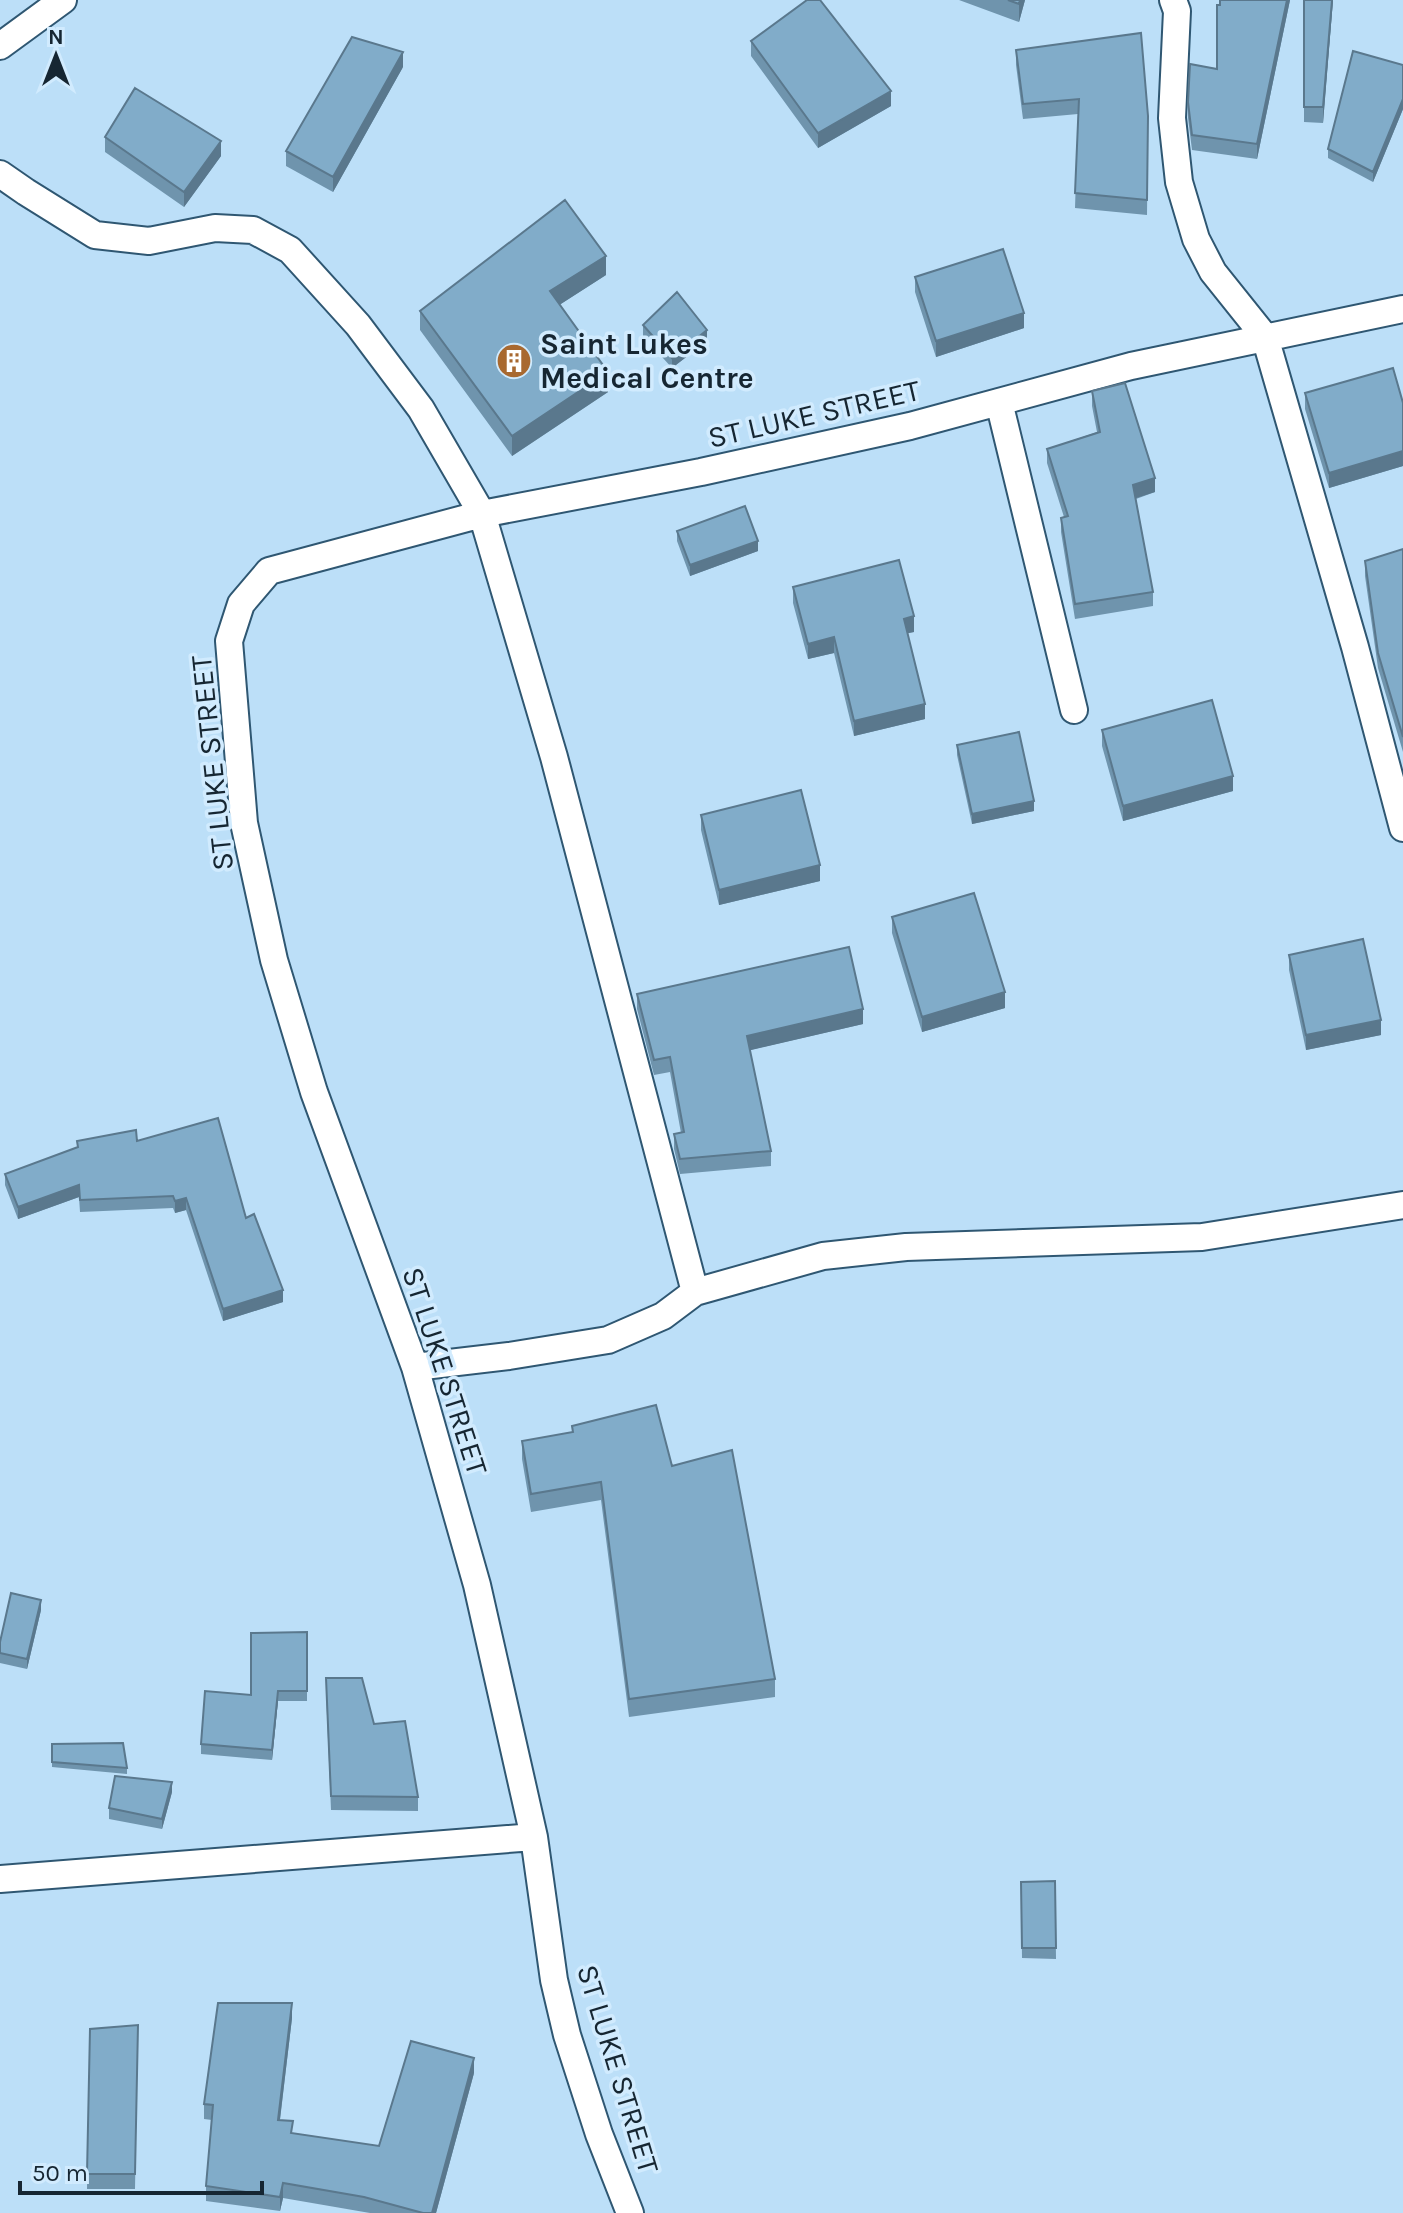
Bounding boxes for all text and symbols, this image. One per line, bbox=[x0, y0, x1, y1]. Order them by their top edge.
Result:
north arrow bbox=[16, 16, 96, 96]
text: N bbox=[48, 24, 64, 50]
place label: Saint Lukes Medical Centre bbox=[540, 326, 754, 396]
building icon: Saint Lukes Medical Centre bbox=[495, 342, 533, 380]
street label: ST LUKE STREET bbox=[705, 372, 923, 456]
street label: ST LUKE STREET bbox=[183, 654, 241, 872]
street label: ST LUKE STREET bbox=[394, 1263, 496, 1479]
street label: ST LUKE STREET bbox=[569, 1960, 667, 2178]
scale bar bbox=[20, 2145, 262, 2195]
text: 50 m bbox=[32, 2159, 88, 2187]

